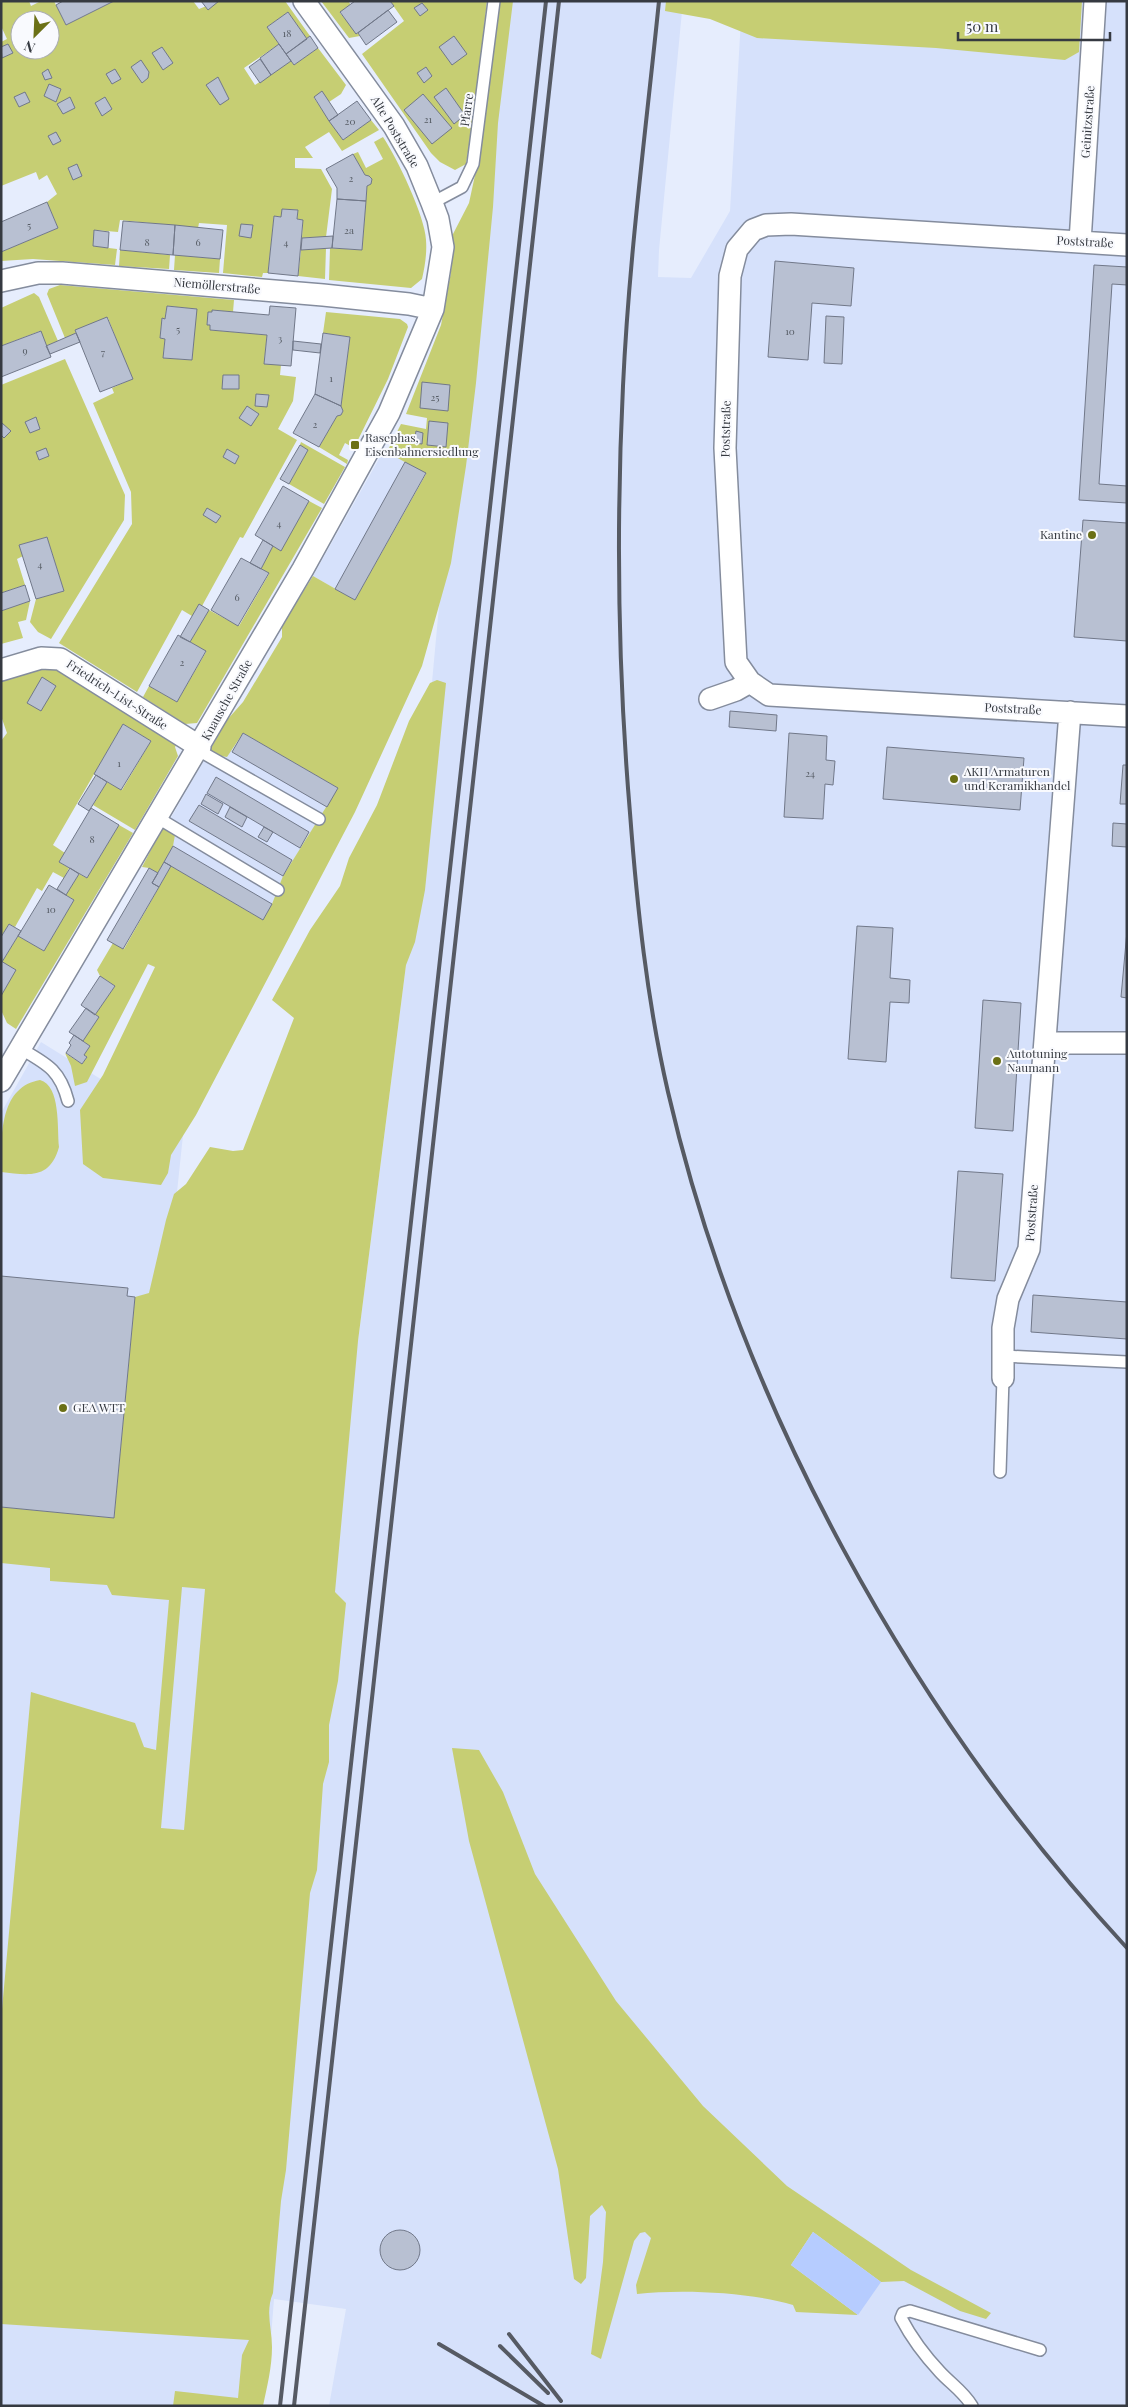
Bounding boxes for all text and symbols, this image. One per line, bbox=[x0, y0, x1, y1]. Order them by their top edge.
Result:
north arrow bbox=[10, 10, 60, 60]
scale bar bbox=[958, 10, 1110, 42]
text: 50 m bbox=[966, 16, 999, 36]
house number: 18 bbox=[283, 26, 291, 40]
text: N bbox=[21, 37, 38, 58]
street label: Geinitzstraße bbox=[1076, 85, 1098, 159]
street label: Alte Poststraße bbox=[368, 92, 424, 170]
street label: Pfarre bbox=[456, 92, 476, 127]
house number: 21 bbox=[424, 112, 433, 126]
house number: 20 bbox=[345, 114, 355, 128]
house number: 2 bbox=[349, 171, 354, 185]
house number: 5 bbox=[27, 218, 31, 232]
house number: 2a bbox=[344, 223, 354, 237]
street label: Poststraße bbox=[1056, 232, 1114, 250]
house number: 8 bbox=[144, 235, 150, 249]
house number: 6 bbox=[195, 235, 201, 249]
house number: 4 bbox=[284, 235, 289, 249]
street label: Niemöllerstraße bbox=[173, 273, 261, 297]
house number: 5 bbox=[176, 322, 180, 336]
house number: 10 bbox=[785, 324, 795, 338]
house number: 3 bbox=[278, 331, 283, 345]
house number: 9 bbox=[22, 343, 28, 357]
house number: 7 bbox=[101, 345, 105, 359]
house number: 1 bbox=[329, 371, 333, 385]
house number: 25 bbox=[431, 390, 439, 404]
street label: Poststraße bbox=[717, 400, 733, 458]
house number: 2 bbox=[313, 417, 318, 431]
place label: Rasephas, Eisenbahnersiedlung bbox=[365, 429, 479, 459]
marker: Rasephas, Eisenbahnersiedlung bbox=[349, 439, 361, 451]
house number: 4 bbox=[277, 516, 282, 530]
place label: Kantine bbox=[1040, 526, 1082, 542]
marker: Kantine bbox=[1086, 529, 1098, 541]
house number: 4 bbox=[38, 557, 43, 571]
house number: 6 bbox=[234, 590, 240, 604]
street label: Friedrich-List-Straße bbox=[64, 655, 171, 733]
house number: 2 bbox=[180, 655, 185, 669]
street label: Knausche Straße bbox=[197, 656, 255, 743]
street label: Poststraße bbox=[984, 699, 1042, 717]
house number: 1 bbox=[117, 756, 121, 770]
place label: AKH Armaturen und Keramikhandel bbox=[963, 763, 1071, 793]
house number: 24 bbox=[805, 766, 815, 780]
marker: AKH Armaturen und Keramikhandel bbox=[948, 773, 960, 785]
house number: 8 bbox=[89, 832, 95, 846]
house number: 10 bbox=[46, 902, 56, 916]
place label: Autotuning Naumann bbox=[1006, 1045, 1068, 1075]
marker: Autotuning Naumann bbox=[991, 1055, 1003, 1067]
street label: Poststraße bbox=[1021, 1184, 1041, 1242]
place label: GEA WTT bbox=[73, 1399, 125, 1415]
marker: GEA WTT bbox=[57, 1402, 69, 1414]

